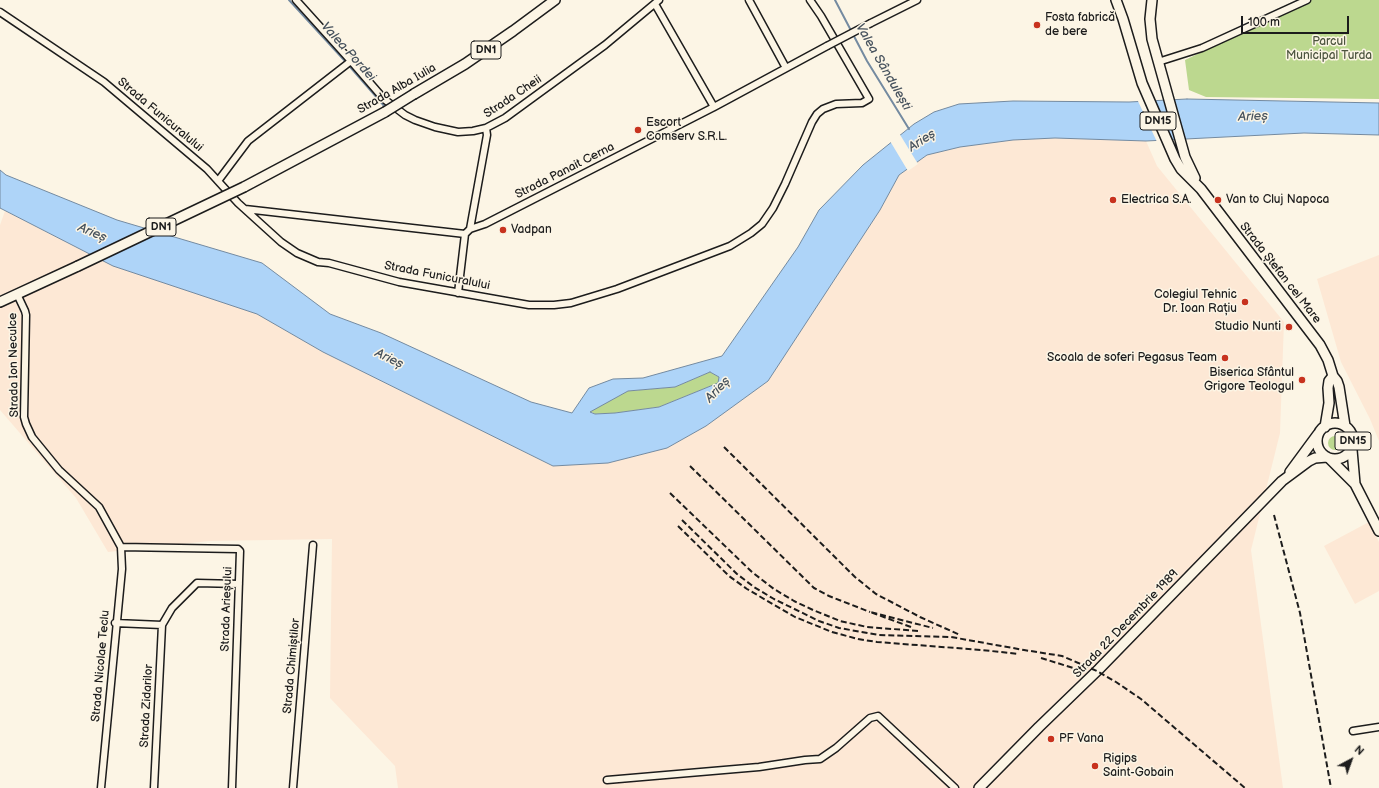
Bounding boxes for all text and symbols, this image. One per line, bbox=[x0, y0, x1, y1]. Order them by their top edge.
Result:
scale bar bbox=[1243, 8, 1351, 34]
place label: Fosta fabrică de bere bbox=[1045, 11, 1115, 39]
text: 100 m bbox=[1248, 15, 1280, 30]
water label: Valea Pordei bbox=[317, 19, 379, 85]
marker: Fosta fabrică de bere bbox=[1032, 20, 1042, 30]
water label: Valea Sândulești bbox=[852, 21, 914, 113]
park label: Parcul Municipal Turda bbox=[1286, 35, 1372, 63]
road number: DN1 bbox=[471, 41, 501, 59]
street label: Strada Alba Iulia bbox=[355, 61, 439, 117]
street label: Strada Cheii bbox=[481, 72, 545, 122]
street label: Strada Funicuralului bbox=[114, 75, 206, 155]
water label: Arieș bbox=[1238, 109, 1268, 125]
road number: DN15 bbox=[1140, 112, 1176, 130]
place label: Escort Comserv S.R.L. bbox=[646, 116, 727, 144]
marker: Escort Comserv S.R.L. bbox=[633, 125, 643, 135]
water label: Arieș bbox=[905, 126, 939, 156]
street label: Strada Panait Cerna bbox=[513, 140, 617, 202]
place label: Electrica S.A. bbox=[1121, 193, 1191, 207]
place label: Van to Cluj Napoca bbox=[1226, 193, 1329, 207]
marker: Electrica S.A. bbox=[1108, 195, 1118, 205]
marker: Van to Cluj Napoca bbox=[1213, 195, 1223, 205]
road number: DN1 bbox=[146, 218, 176, 236]
water label: Arieș bbox=[75, 220, 109, 246]
street label: Strada Ștefan cel Mare bbox=[1236, 220, 1324, 326]
place label: Vadpan bbox=[511, 223, 552, 237]
marker: Vadpan bbox=[498, 225, 508, 235]
street label: Strada Funicuralului bbox=[383, 259, 491, 293]
place label: Colegiul Tehnic Dr. Ioan Rațiu bbox=[1154, 288, 1237, 316]
marker: Colegiul Tehnic Dr. Ioan Rațiu bbox=[1240, 297, 1250, 307]
street label: Strada Ion Neculce bbox=[6, 313, 22, 417]
place label: Studio Nunti bbox=[1215, 320, 1281, 334]
marker: Studio Nunti bbox=[1284, 322, 1294, 332]
water label: Arieș bbox=[372, 346, 406, 372]
place label: Scoala de soferi Pegasus Team bbox=[1047, 351, 1217, 365]
marker: Scoala de soferi Pegasus Team bbox=[1220, 353, 1230, 363]
place label: Biserica Sfântul Grigore Teologul bbox=[1204, 366, 1294, 394]
water label: Arieș bbox=[702, 374, 734, 406]
marker: Biserica Sfântul Grigore Teologul bbox=[1297, 375, 1307, 385]
road number: DN15 bbox=[1335, 432, 1371, 450]
street label: Strada Arieșului bbox=[218, 566, 236, 652]
street label: Strada 22 Decembrie 1989 bbox=[1070, 567, 1182, 681]
street label: Strada Nicolae Teclu bbox=[89, 609, 113, 723]
street label: Strada Chimiștilor bbox=[281, 618, 303, 714]
street label: Strada Zidarilor bbox=[138, 664, 156, 748]
place label: PF Vana bbox=[1059, 732, 1104, 746]
marker: PF Vana bbox=[1046, 734, 1056, 744]
north arrow bbox=[1331, 740, 1371, 780]
text: N bbox=[1352, 743, 1367, 758]
place label: Rigips Saint-Gobain bbox=[1103, 752, 1174, 780]
marker: Rigips Saint-Gobain bbox=[1090, 761, 1100, 771]

